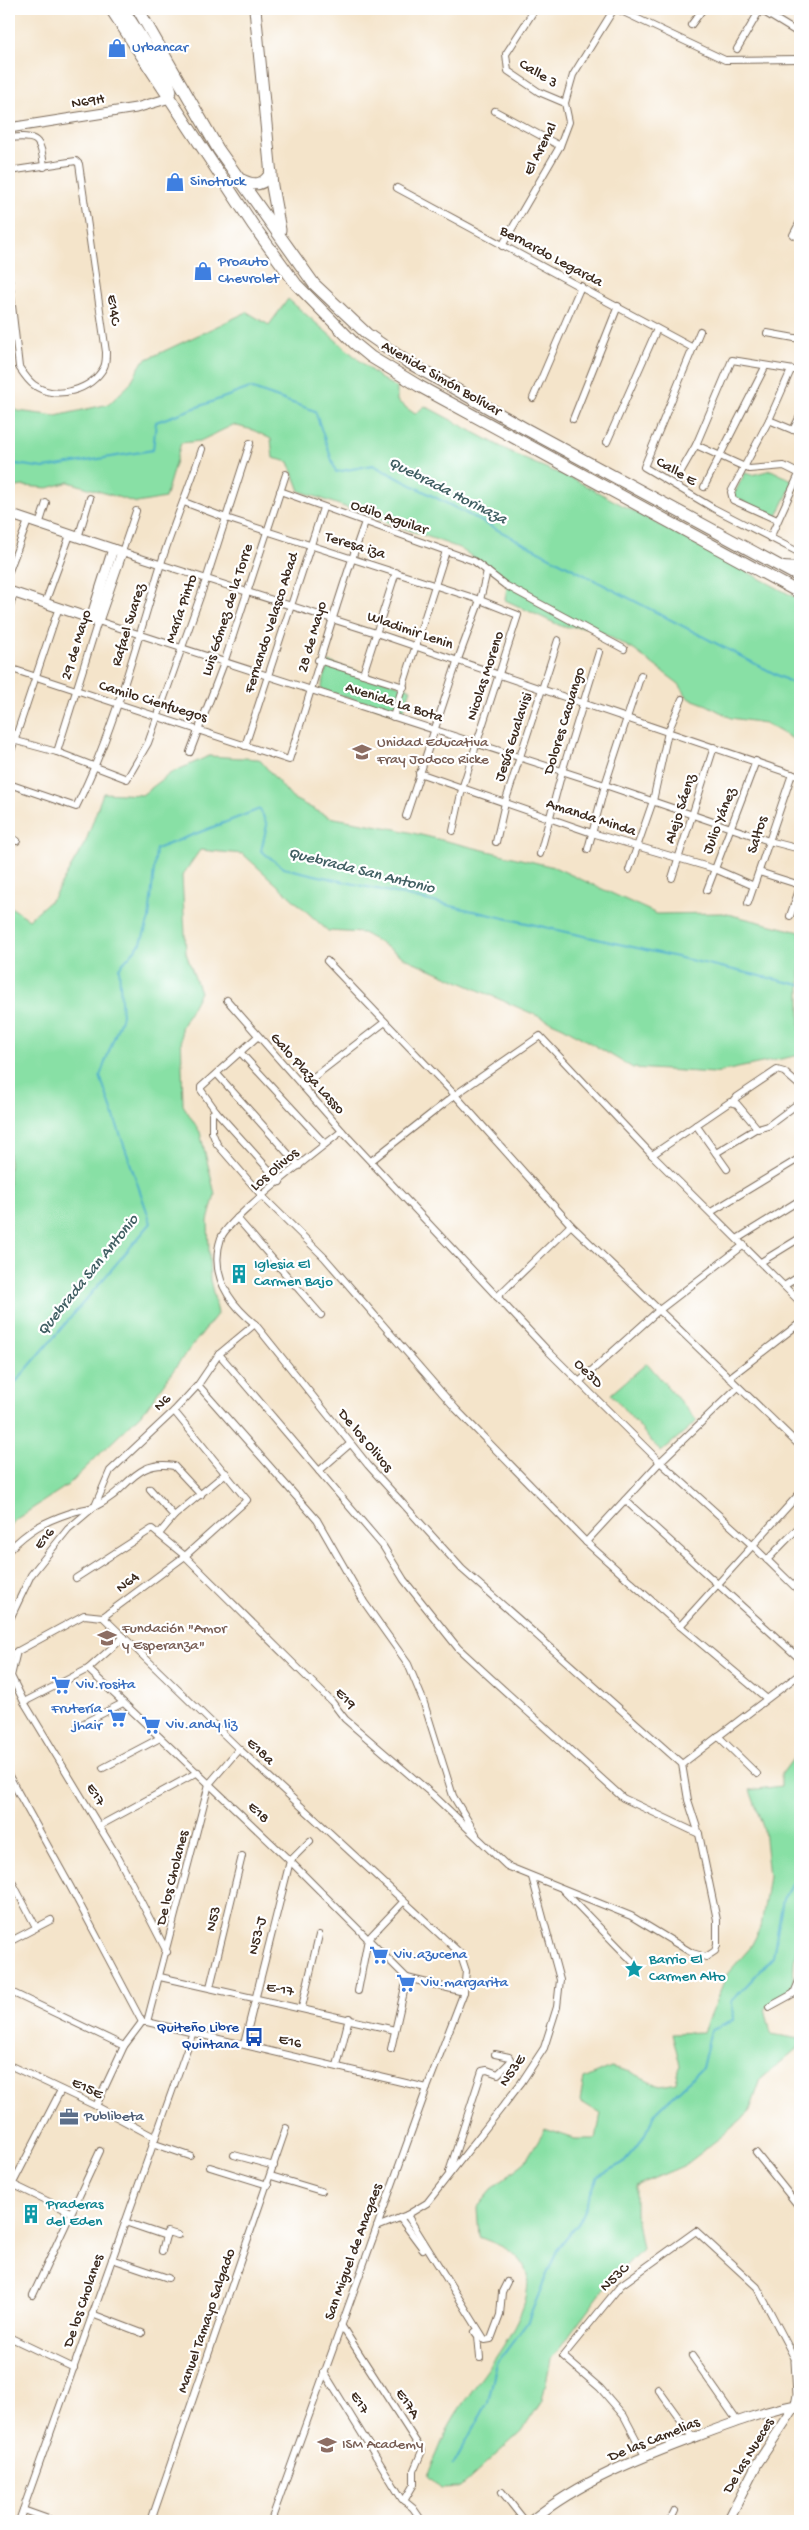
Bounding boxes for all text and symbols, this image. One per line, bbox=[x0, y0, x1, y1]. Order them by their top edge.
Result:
shop icon: Urbancar bbox=[106, 37, 128, 59]
place label: Urbancar bbox=[132, 39, 190, 57]
street label: Calle 3 bbox=[515, 55, 561, 93]
street label: N69H bbox=[70, 90, 106, 114]
street label: El Arenal bbox=[520, 120, 562, 178]
shop icon: Sinotruck bbox=[164, 171, 186, 193]
place label: Sinotruck bbox=[190, 173, 247, 191]
street label: Bernardo Legarda bbox=[496, 222, 606, 292]
place label: Proauto Chevrolet bbox=[217, 253, 281, 288]
shop icon: Proauto Chevrolet bbox=[192, 260, 214, 282]
street label: E14C bbox=[102, 294, 124, 327]
street label: Avenida Simón Bolívar bbox=[378, 337, 506, 422]
street label: Calle E bbox=[653, 453, 700, 491]
water label: Quebrada Horinaza bbox=[385, 454, 510, 531]
street label: Odilo Aguilar bbox=[348, 496, 432, 540]
street label: Teresa iza bbox=[322, 528, 388, 564]
street label: Luis Gómez de la Torre bbox=[198, 541, 258, 678]
street label: Fernando Velasco Abad bbox=[240, 549, 304, 697]
street label: María Pinto bbox=[162, 572, 202, 646]
street label: Rafael Suarez bbox=[108, 581, 150, 669]
street label: 28 de Mayo bbox=[294, 599, 332, 675]
street label: 29 de Mayo bbox=[58, 608, 96, 682]
street label: Wladimir Lenin bbox=[365, 608, 455, 654]
street label: Nicolas Moreno bbox=[463, 629, 509, 723]
street label: Dolores Cacuango bbox=[540, 665, 590, 778]
street label: Camilo Cienfuegos bbox=[97, 677, 210, 727]
street label: Avenida La Bota bbox=[343, 679, 446, 727]
street label: Jesús Gualavisi bbox=[491, 690, 537, 784]
place label: Unidad Educativa Fray Jodoco Ricke bbox=[376, 734, 489, 769]
school or university icon: Unidad Educativa Fray Jodoco Ricke bbox=[351, 741, 373, 763]
street label: Alejo Sáenz bbox=[661, 771, 701, 846]
street label: Julio Yánez bbox=[699, 785, 741, 857]
street label: Amanda Minda bbox=[544, 795, 639, 841]
street label: Saltos bbox=[744, 814, 773, 856]
water label: Quebrada San Antonio bbox=[286, 845, 437, 900]
street label: Galo Plaza Lasso bbox=[266, 1030, 348, 1119]
street label: Los Olivos bbox=[247, 1144, 303, 1195]
water label: Quebrada San Antonio bbox=[34, 1211, 144, 1340]
place label: Iglesia El Carmen Bajo bbox=[254, 1256, 333, 1291]
building icon: Iglesia El Carmen Bajo bbox=[228, 1263, 250, 1285]
street label: Oe3D bbox=[569, 1355, 607, 1393]
street label: N6 bbox=[150, 1390, 176, 1416]
street label: De los Olivos bbox=[333, 1405, 397, 1477]
street label: E16 bbox=[31, 1524, 59, 1554]
street label: N64 bbox=[113, 1568, 143, 1598]
place label: Fundación "Amor y Esperanza" bbox=[121, 1620, 228, 1655]
school or university icon: Fundación "Amor y Esperanza" bbox=[96, 1627, 118, 1649]
supermarket icon: Viv.rosita bbox=[50, 1674, 72, 1696]
place label: Viv.rosita bbox=[75, 1676, 136, 1694]
street label: E19 bbox=[331, 1684, 360, 1714]
place label: Frutería jhair bbox=[50, 1700, 104, 1735]
supermarket icon: Frutería jhair bbox=[106, 1707, 128, 1729]
supermarket icon: Viv.andy liz bbox=[140, 1714, 162, 1736]
place label: Viv.andy liz bbox=[165, 1716, 238, 1734]
street label: E18a bbox=[242, 1735, 278, 1770]
street label: E17 bbox=[81, 1780, 109, 1811]
street label: E18 bbox=[243, 1798, 273, 1828]
street label: De los Cholanes bbox=[152, 1828, 194, 1928]
street label: N53 bbox=[202, 1904, 226, 1934]
street label: N53-J bbox=[245, 1914, 272, 1957]
supermarket icon: Viv.azucena bbox=[368, 1944, 390, 1966]
place label: Viv.azucena bbox=[393, 1946, 468, 1964]
place label: Barrio El Carmen Alto bbox=[648, 1951, 726, 1986]
place icon: Barrio El Carmen Alto bbox=[623, 1958, 645, 1980]
supermarket icon: Viv.margarita bbox=[395, 1972, 417, 1994]
place label: Viv.margarita bbox=[420, 1974, 509, 1992]
street label: E-17 bbox=[265, 1979, 297, 2002]
place label: Quiteño Libre Quintana bbox=[157, 2019, 240, 2054]
bus stop icon: Quiteño Libre Quintana bbox=[243, 2026, 265, 2048]
street label: E16 bbox=[277, 2031, 304, 2053]
street label: N53E bbox=[496, 2051, 531, 2090]
street label: E15E bbox=[68, 2074, 106, 2104]
office icon: Publibeta bbox=[58, 2106, 80, 2128]
place label: Publibeta bbox=[83, 2108, 145, 2126]
street label: San Miguel de Anagaes bbox=[321, 2181, 387, 2323]
place label: Praderas del Eden bbox=[45, 2196, 104, 2231]
building icon: Praderas del Eden bbox=[20, 2203, 42, 2225]
street label: Manuel Tamayo Salgado bbox=[174, 2246, 240, 2395]
street label: De los Cholanes bbox=[59, 2252, 108, 2351]
street label: N53C bbox=[597, 2259, 634, 2296]
street label: E17A bbox=[391, 2386, 424, 2423]
street label: E17 bbox=[345, 2388, 373, 2419]
street label: De las Camelias bbox=[605, 2413, 703, 2467]
street label: De las Nueces bbox=[719, 2415, 779, 2498]
school or university icon: ISM Academy bbox=[316, 2434, 338, 2456]
place label: ISM Academy bbox=[342, 2436, 424, 2454]

